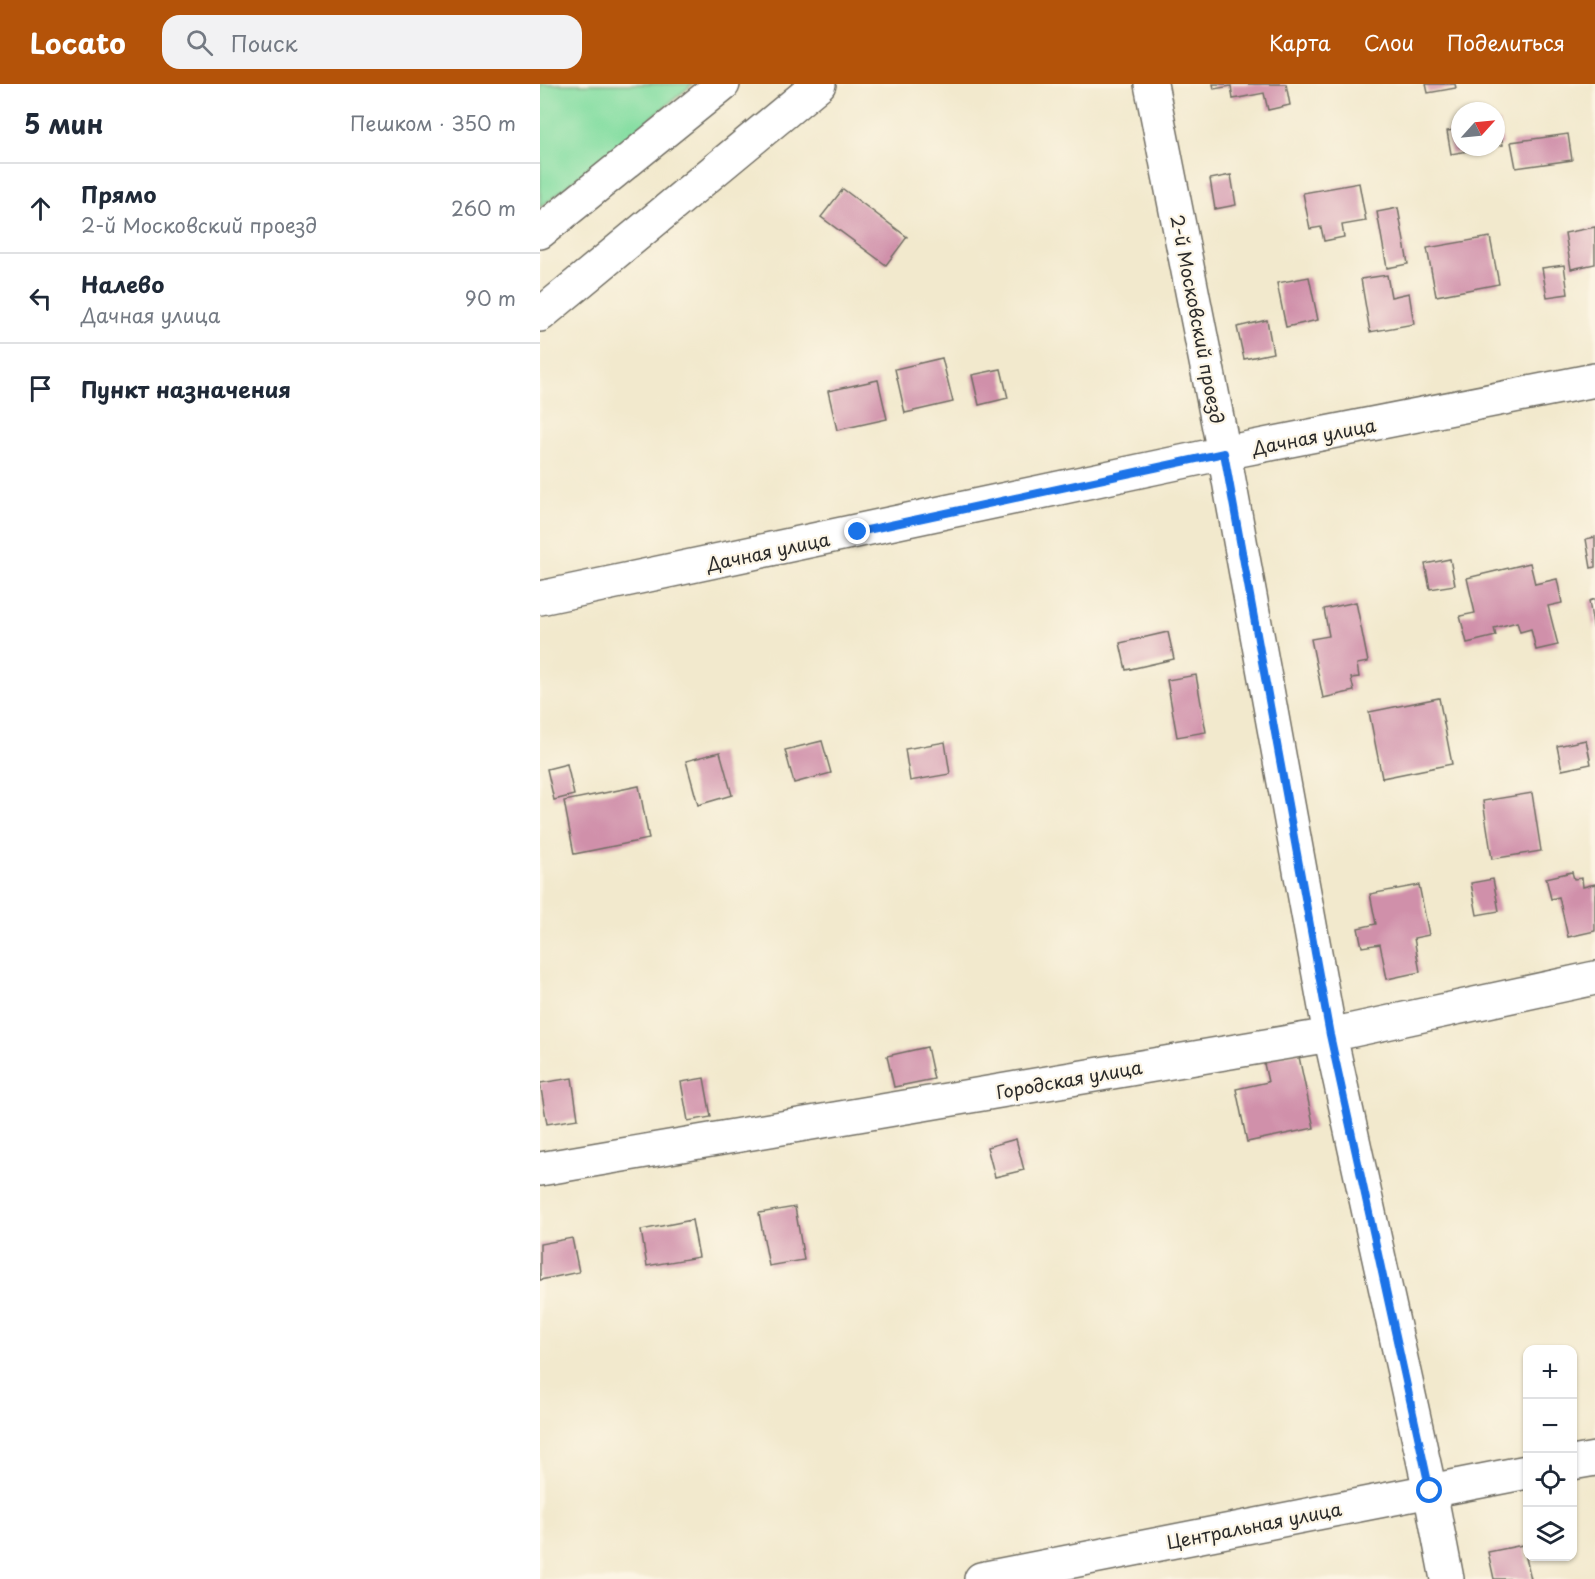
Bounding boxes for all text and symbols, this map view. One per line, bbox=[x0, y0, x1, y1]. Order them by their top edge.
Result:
search box bbox=[162, 15, 582, 69]
text: Locato bbox=[30, 21, 126, 64]
icon: search bbox=[183, 26, 216, 59]
text: Поиск bbox=[231, 26, 298, 59]
text: Карта bbox=[1269, 26, 1331, 58]
text: Слои bbox=[1364, 26, 1414, 58]
text: Поделиться bbox=[1447, 26, 1565, 58]
north arrow bbox=[1451, 102, 1505, 156]
text: 5 мин bbox=[24, 104, 103, 143]
text: Пешком · 350 m bbox=[350, 108, 516, 138]
text: Прямо bbox=[81, 177, 156, 210]
icon: ahead bbox=[24, 192, 57, 225]
text: 260 m bbox=[451, 193, 516, 223]
text: 2-й Московский проезд bbox=[81, 210, 317, 240]
street label: 2-й Московский проезд bbox=[1164, 212, 1232, 426]
text: Налево bbox=[81, 267, 164, 300]
icon: left bbox=[24, 282, 57, 315]
text: 90 m bbox=[465, 283, 516, 313]
text: Дачная улица bbox=[81, 300, 220, 330]
icon: arrive bbox=[24, 372, 57, 405]
text: Пункт назначения bbox=[81, 372, 291, 405]
street label: Дачная улица bbox=[1249, 411, 1379, 461]
route end bbox=[844, 518, 870, 544]
street label: Дачная улица bbox=[703, 525, 833, 577]
street label: Городская улица bbox=[994, 1053, 1145, 1105]
map controls bbox=[1523, 1345, 1577, 1561]
button: + bbox=[1523, 1345, 1577, 1399]
button: − bbox=[1523, 1399, 1577, 1453]
button: locate bbox=[1523, 1453, 1577, 1507]
route start bbox=[1416, 1477, 1442, 1503]
street label: Центральная улица bbox=[1164, 1495, 1344, 1555]
button: layers bbox=[1523, 1507, 1577, 1561]

